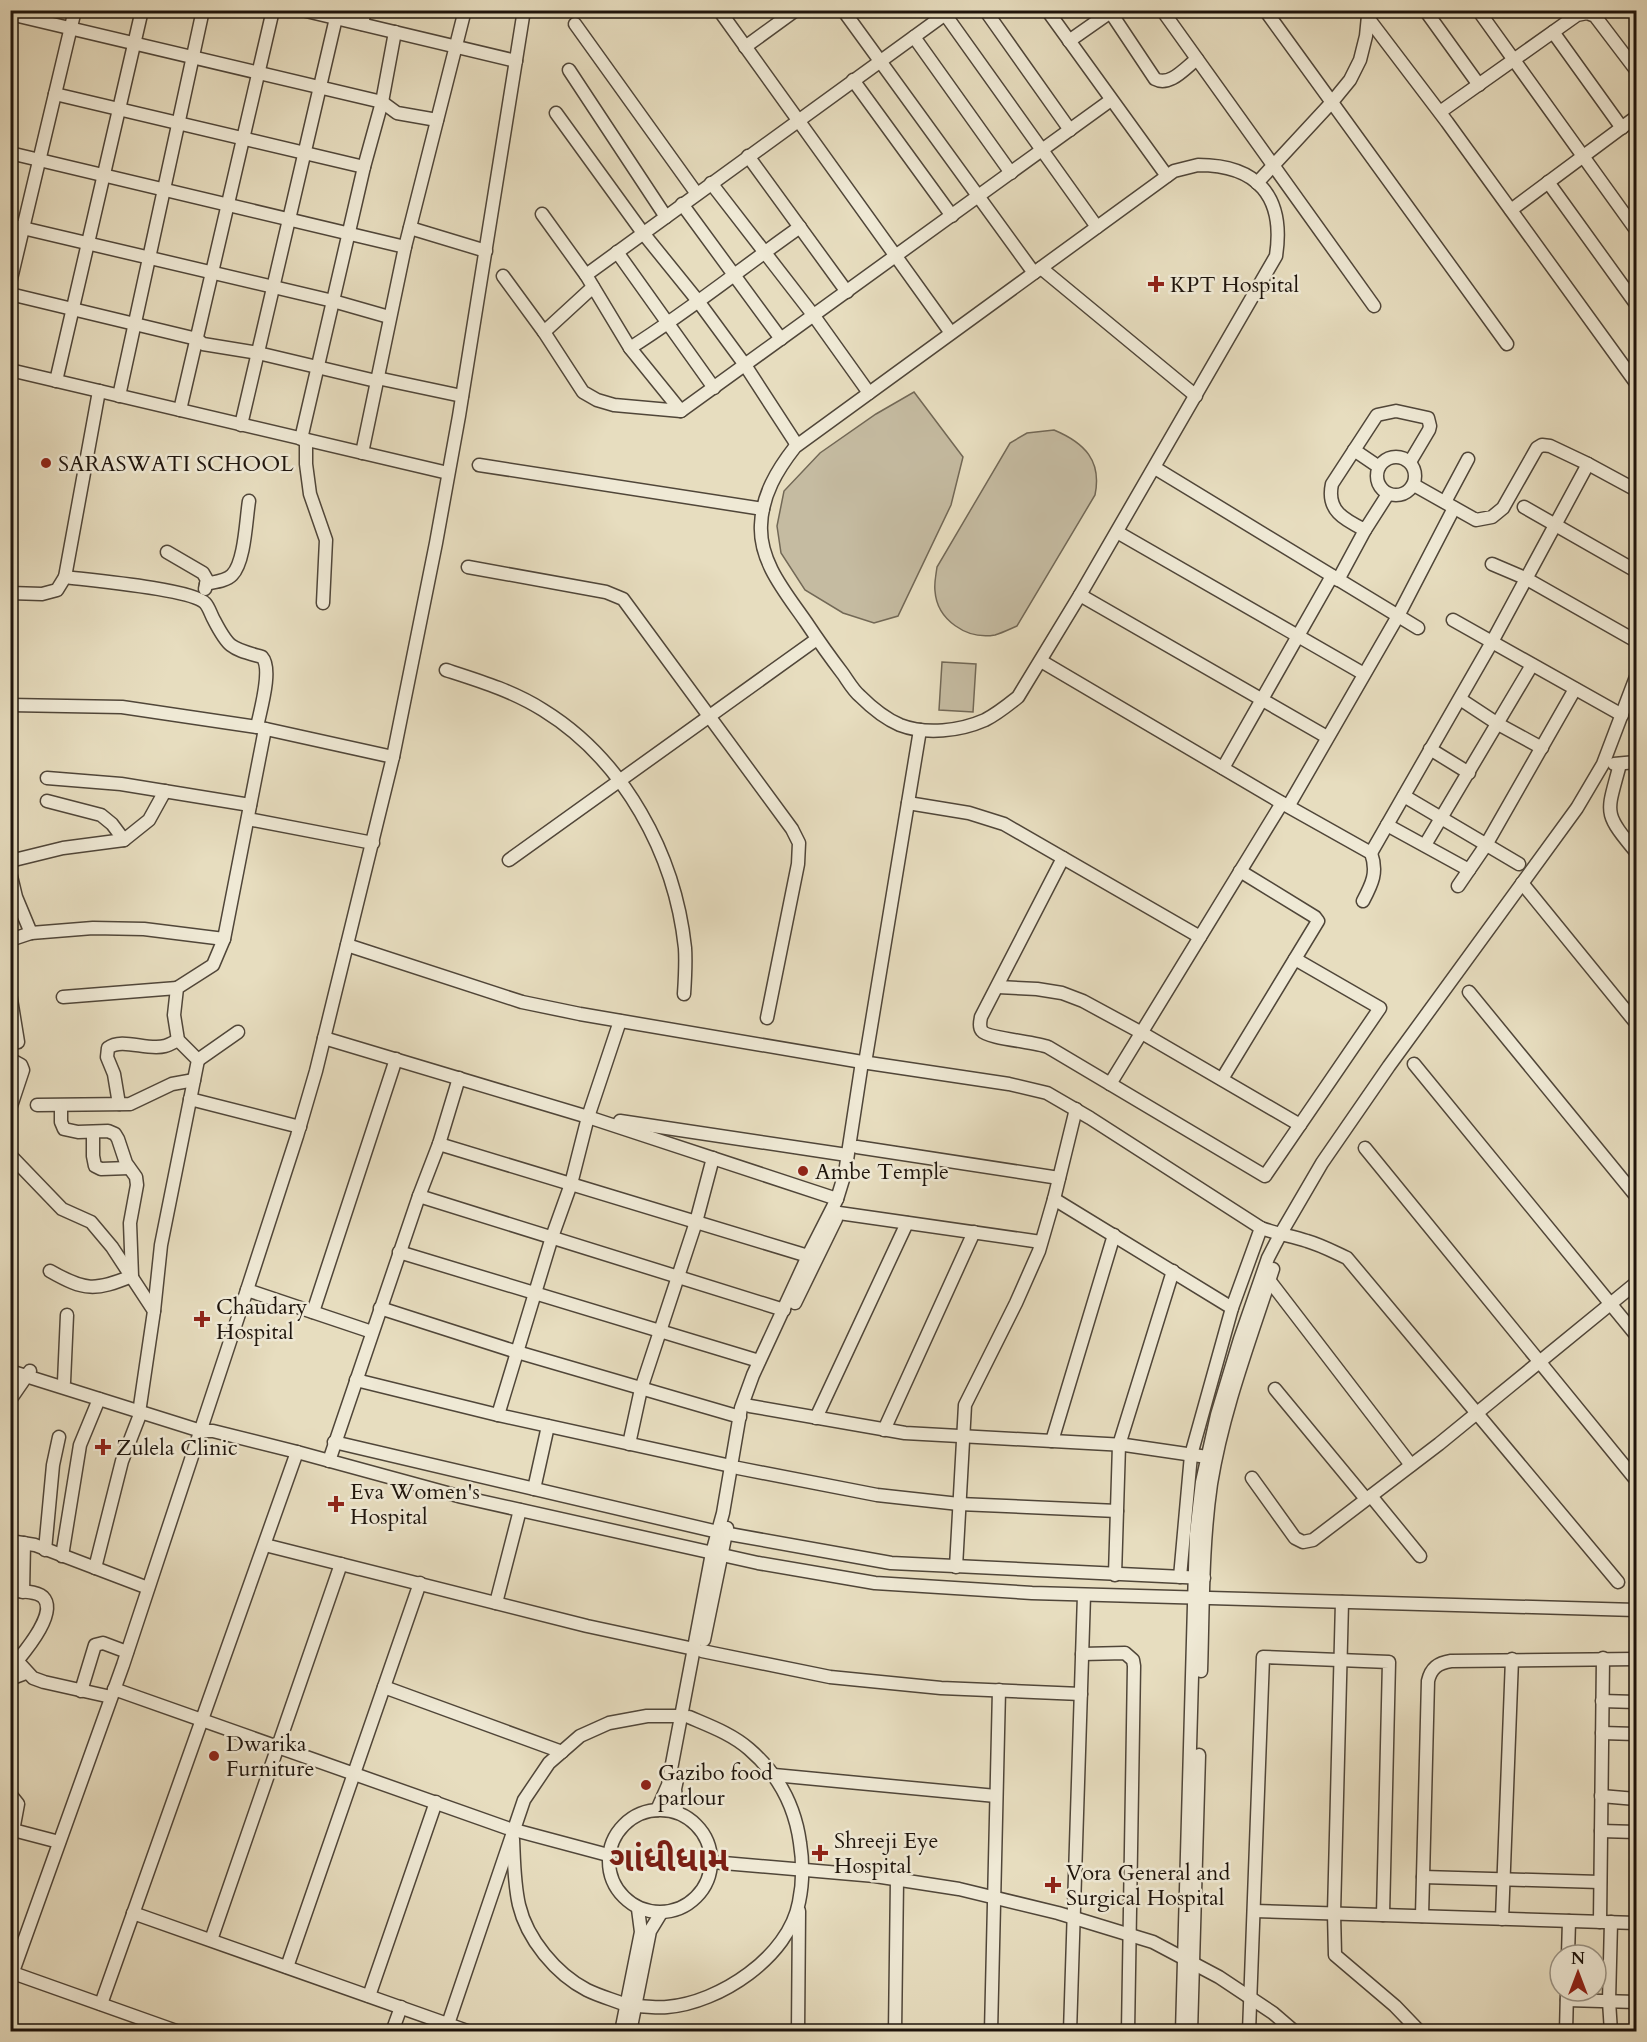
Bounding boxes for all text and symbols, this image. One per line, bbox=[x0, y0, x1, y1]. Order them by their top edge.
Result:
place label: KPT Hospital bbox=[1170, 270, 1299, 300]
marker: KPT Hospital bbox=[1147, 275, 1165, 293]
place label: SARASWATI SCHOOL bbox=[58, 449, 294, 479]
marker: SARASWATI SCHOOL bbox=[39, 456, 53, 470]
place label: Ambe Temple bbox=[815, 1157, 949, 1187]
marker: Ambe Temple bbox=[796, 1164, 810, 1178]
place label: Chaudary Hospital bbox=[216, 1292, 308, 1347]
marker: Chaudary Hospital bbox=[193, 1310, 211, 1328]
place label: Zulela Clinic bbox=[116, 1433, 238, 1463]
marker: Zulela Clinic bbox=[94, 1438, 112, 1456]
place label: Eva Women's Hospital bbox=[350, 1477, 480, 1532]
marker: Eva Women's Hospital bbox=[327, 1495, 345, 1513]
place label: Dwarika Furniture bbox=[226, 1729, 314, 1784]
marker: Dwarika Furniture bbox=[207, 1749, 221, 1763]
place label: Gazibo food parlour bbox=[658, 1758, 773, 1813]
marker: Gazibo food parlour bbox=[639, 1778, 653, 1792]
place label: Shreeji Eye Hospital bbox=[834, 1826, 939, 1881]
district label: ગાંધીધામ bbox=[609, 1837, 729, 1883]
marker: Shreeji Eye Hospital bbox=[811, 1844, 829, 1862]
place label: Vora General and Surgical Hospital bbox=[1066, 1858, 1230, 1913]
marker: Vora General and Surgical Hospital bbox=[1044, 1876, 1062, 1894]
north arrow bbox=[1548, 1943, 1608, 2003]
text: N bbox=[1571, 1948, 1585, 1970]

